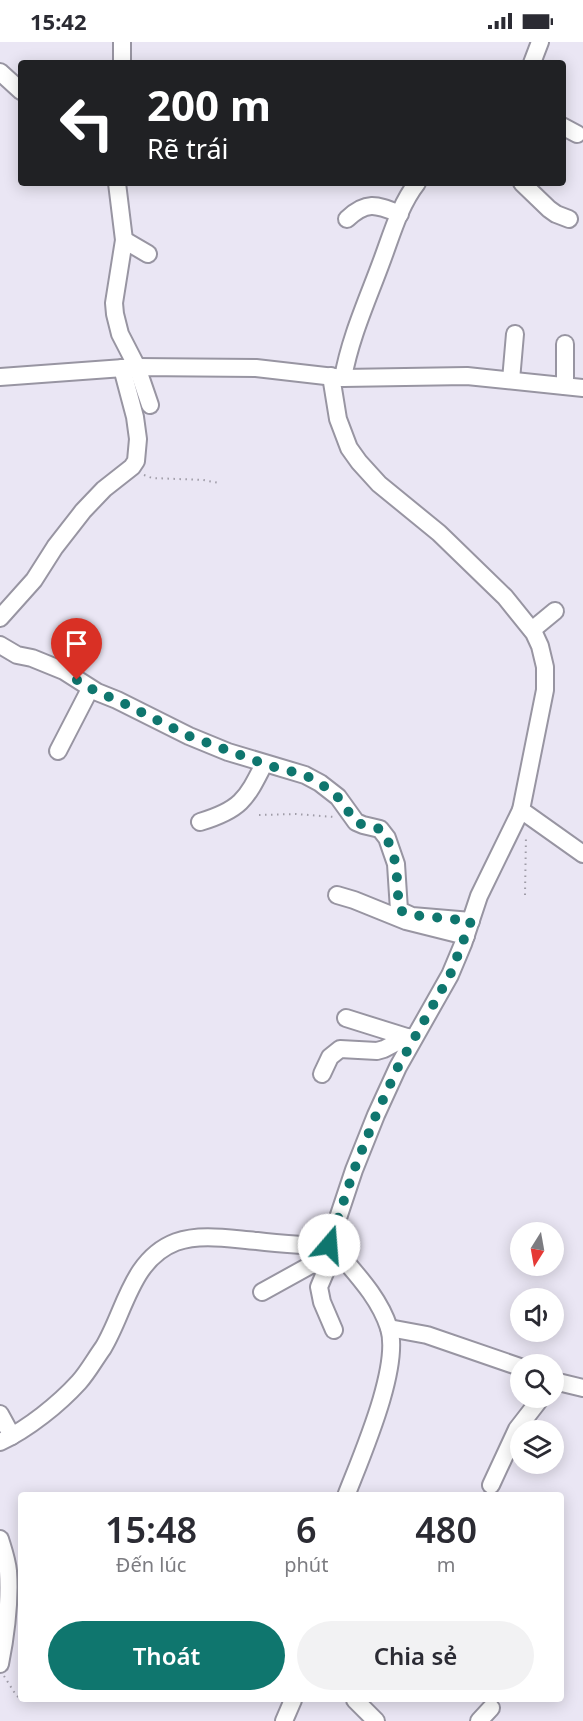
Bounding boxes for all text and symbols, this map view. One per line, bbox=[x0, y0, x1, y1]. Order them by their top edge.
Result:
text: 15:42 bbox=[30, 6, 87, 36]
text: 200 m bbox=[147, 76, 271, 133]
icon: left bbox=[48, 84, 126, 162]
text: Rẽ trái bbox=[147, 130, 229, 167]
pin bbox=[51, 618, 102, 680]
icon: arrive bbox=[60, 627, 93, 660]
position arrow bbox=[297, 1213, 361, 1277]
north arrow bbox=[510, 1222, 564, 1276]
map controls bbox=[510, 1222, 564, 1474]
button: sound bbox=[510, 1288, 564, 1342]
button: search bbox=[510, 1354, 564, 1408]
button: layers bbox=[510, 1420, 564, 1474]
text: 15:48 bbox=[105, 1505, 197, 1554]
text: 6 bbox=[296, 1505, 317, 1554]
text: 480 bbox=[415, 1505, 477, 1554]
text: Đến lúc bbox=[116, 1551, 186, 1578]
text: phút bbox=[284, 1551, 328, 1578]
text: m bbox=[437, 1551, 456, 1578]
button: Thoát bbox=[48, 1621, 285, 1690]
button: Chia sẻ bbox=[297, 1621, 534, 1690]

